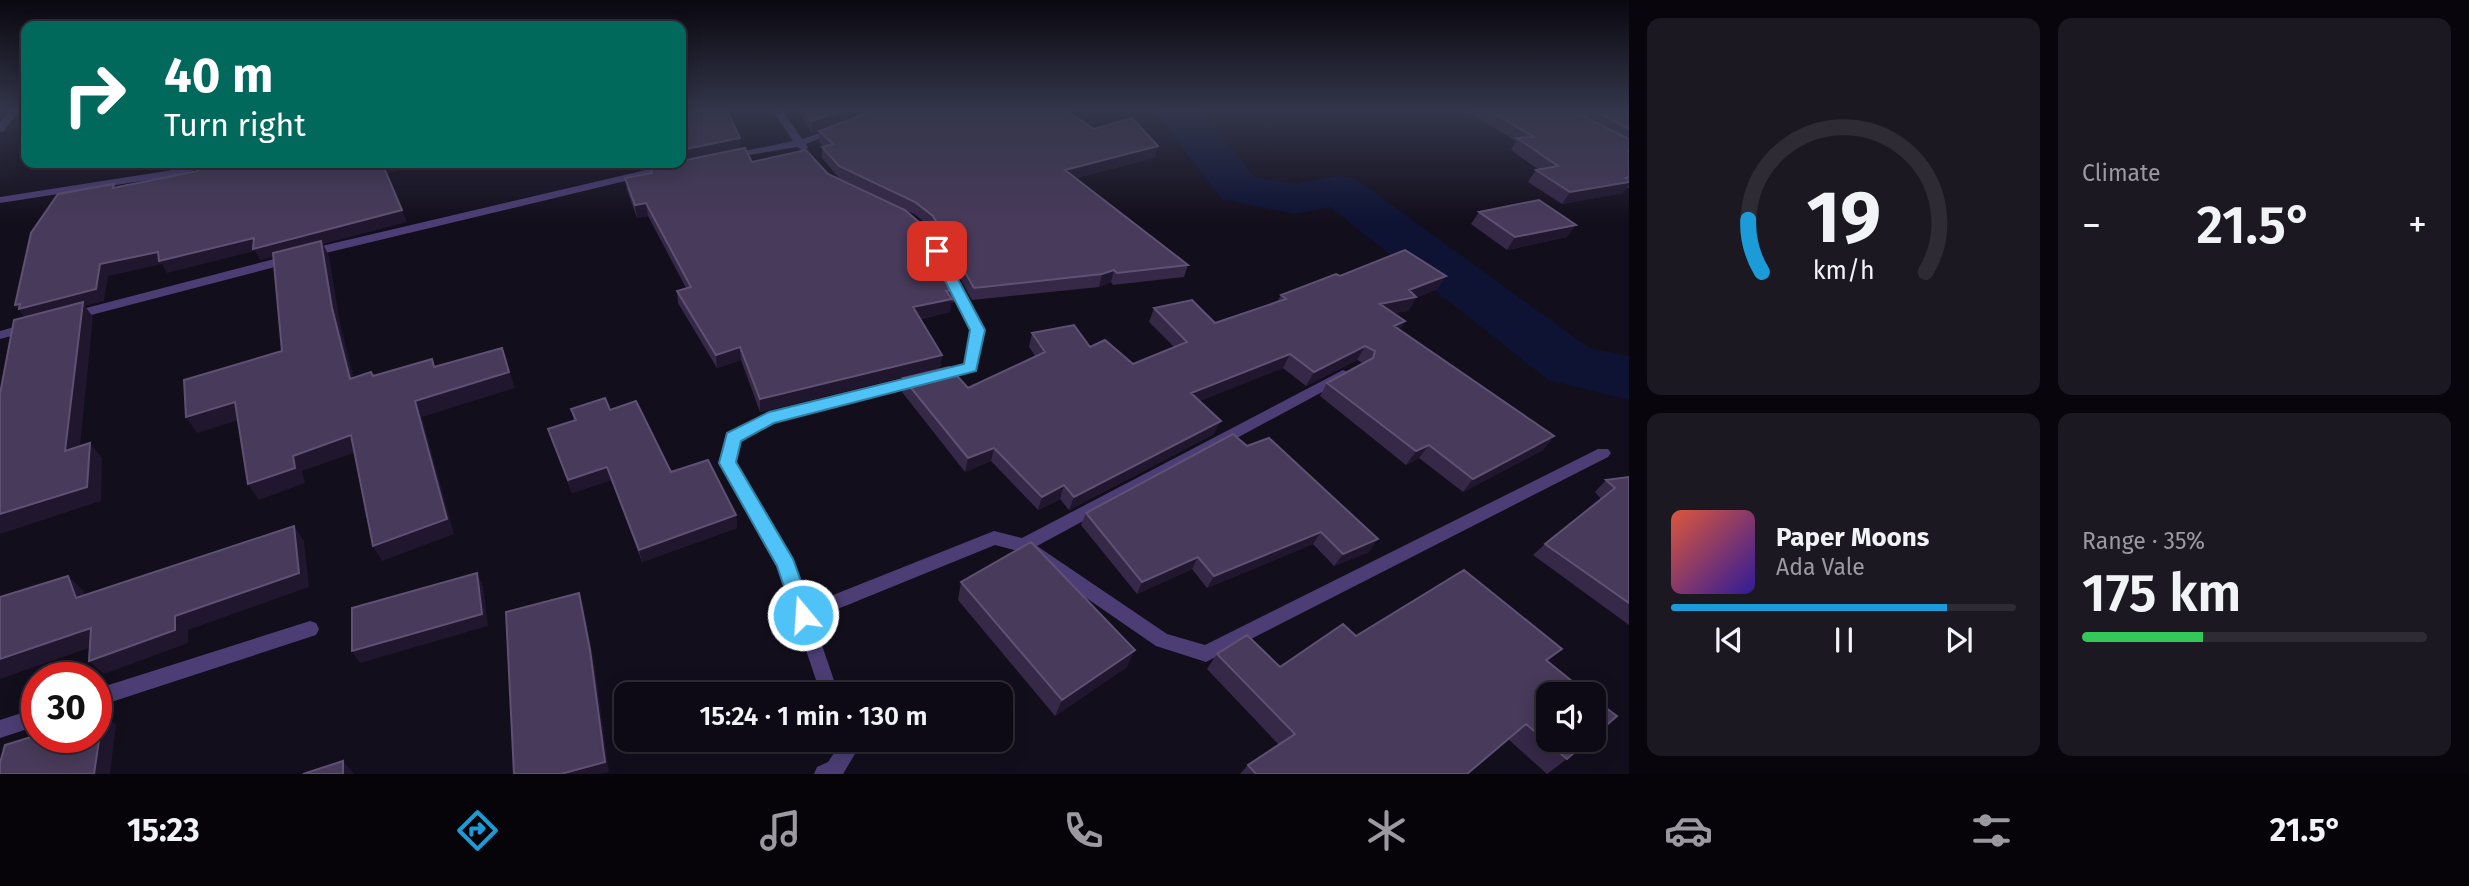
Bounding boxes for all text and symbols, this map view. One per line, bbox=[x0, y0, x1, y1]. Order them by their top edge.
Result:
text: 40 m bbox=[164, 46, 273, 105]
icon: right bbox=[49, 49, 140, 140]
text: Turn right bbox=[164, 106, 306, 144]
text: Climate bbox=[2082, 159, 2161, 187]
text: 19 bbox=[1806, 175, 1881, 262]
text: 21.5° bbox=[2196, 194, 2313, 257]
text: − bbox=[2082, 202, 2101, 248]
text: + bbox=[2408, 202, 2427, 248]
pin bbox=[907, 221, 967, 281]
icon: arrive bbox=[918, 232, 956, 270]
text: km/h bbox=[1813, 256, 1874, 286]
text: Paper Moons bbox=[1776, 522, 1929, 553]
text: Range · 35% bbox=[2082, 527, 2205, 555]
text: Ada Vale bbox=[1776, 553, 1865, 581]
text: 175 km bbox=[2082, 562, 2241, 625]
position arrow bbox=[766, 578, 840, 652]
icon: previous bbox=[1710, 621, 1748, 659]
icon: pause bbox=[1825, 621, 1863, 659]
icon: next bbox=[1940, 621, 1978, 659]
speed limit sign: 30 bbox=[21, 662, 112, 753]
map controls bbox=[1536, 682, 1606, 752]
button: sound bbox=[1536, 682, 1606, 752]
text: 15:24 · 1 min · 130 m bbox=[699, 701, 928, 732]
icon: directions bbox=[453, 806, 502, 855]
icon: music bbox=[756, 806, 805, 855]
icon: phone bbox=[1059, 806, 1108, 855]
icon: climate bbox=[1362, 806, 1411, 855]
icon: car bbox=[1664, 806, 1713, 855]
icon: filters bbox=[1967, 806, 2016, 855]
text: 15:23 bbox=[127, 811, 200, 849]
text: 21.5° bbox=[2270, 811, 2342, 849]

